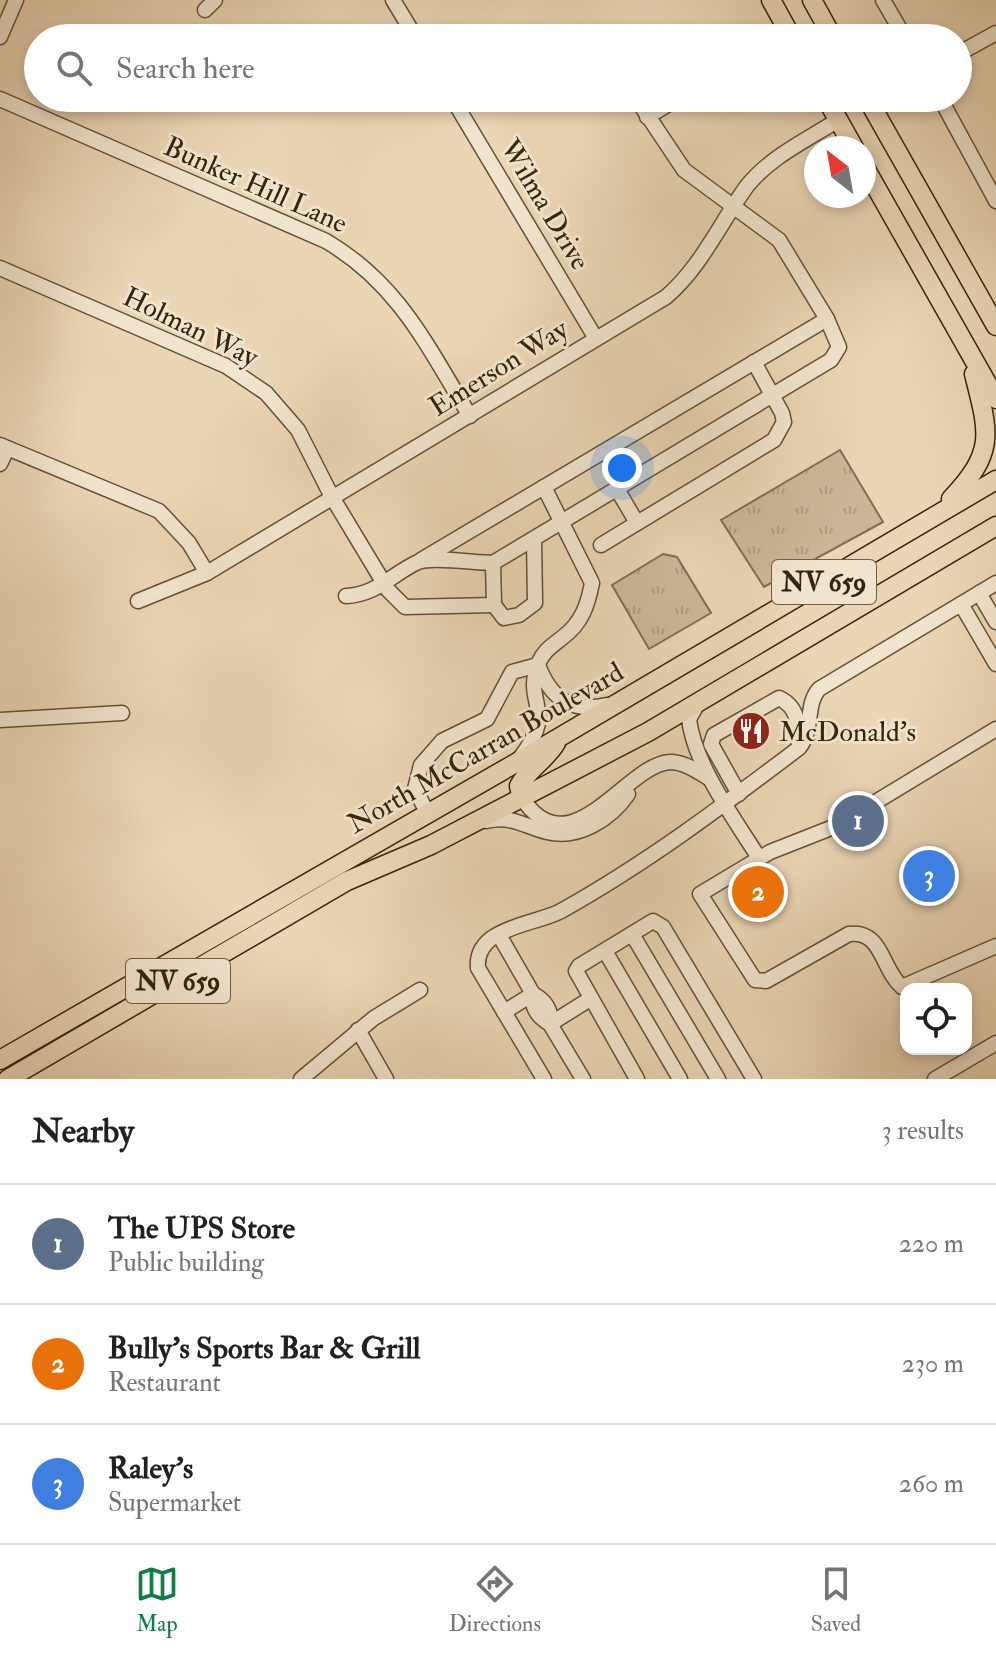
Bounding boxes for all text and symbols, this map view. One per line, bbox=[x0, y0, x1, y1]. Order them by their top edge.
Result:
search box bbox=[24, 24, 972, 112]
icon: search bbox=[52, 46, 96, 90]
text: Search here bbox=[116, 50, 255, 87]
street label: Bunker Hill Lane bbox=[158, 129, 353, 242]
street label: Wilma Drive bbox=[492, 132, 598, 277]
north arrow bbox=[804, 136, 876, 208]
street label: Holman Way bbox=[117, 280, 264, 375]
street label: Emerson Way bbox=[423, 311, 575, 425]
your location bbox=[602, 448, 642, 488]
road number: NV 659 bbox=[772, 560, 876, 604]
street label: North McCarran Boulevard bbox=[341, 655, 630, 842]
restaurant icon: McDonald's bbox=[730, 710, 772, 752]
place label: McDonald's bbox=[779, 715, 916, 750]
pin: 1 bbox=[832, 791, 884, 851]
pin: 3 bbox=[903, 846, 955, 906]
pin: 2 bbox=[732, 862, 784, 922]
road number: NV 659 bbox=[126, 959, 230, 1003]
map controls bbox=[900, 983, 972, 1055]
button: locate bbox=[900, 983, 972, 1055]
text: Nearby bbox=[32, 1110, 134, 1153]
text: 3 results bbox=[882, 1115, 964, 1147]
text: The UPS Store bbox=[108, 1210, 295, 1247]
text: 1 bbox=[53, 1228, 63, 1260]
text: 220 m bbox=[899, 1228, 964, 1260]
text: Public building bbox=[108, 1247, 264, 1279]
text: Bully's Sports Bar & Grill bbox=[108, 1330, 421, 1367]
text: 2 bbox=[51, 1348, 65, 1380]
text: 230 m bbox=[902, 1348, 964, 1380]
text: Restaurant bbox=[108, 1367, 221, 1399]
text: Raley's bbox=[108, 1450, 193, 1487]
text: 3 bbox=[53, 1468, 63, 1500]
text: 260 m bbox=[899, 1468, 964, 1500]
text: Supermarket bbox=[108, 1487, 241, 1519]
tab: Map bbox=[135, 1562, 179, 1638]
tab: Directions bbox=[449, 1562, 541, 1638]
tab: Saved bbox=[811, 1562, 861, 1638]

